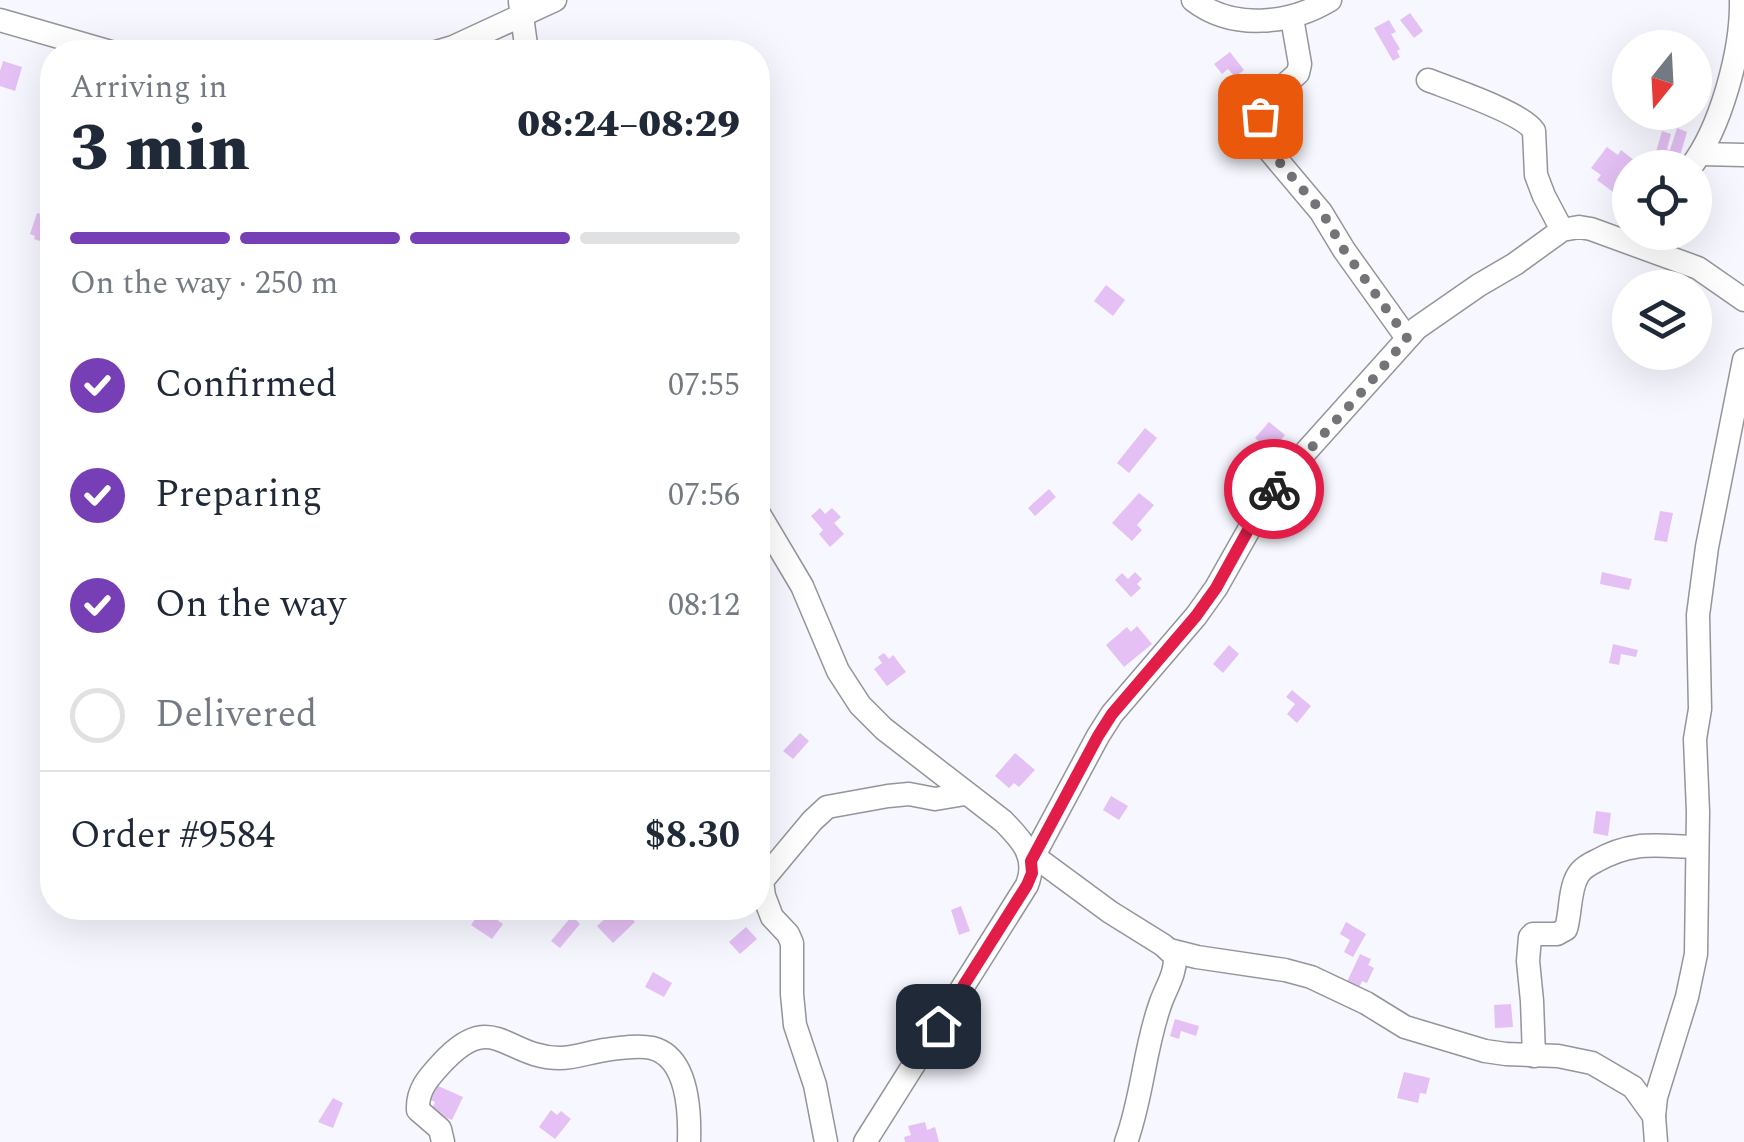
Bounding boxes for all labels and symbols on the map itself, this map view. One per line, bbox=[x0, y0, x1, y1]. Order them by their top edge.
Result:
north arrow bbox=[1612, 30, 1712, 130]
pin bbox=[1218, 74, 1303, 159]
courier bbox=[1224, 439, 1324, 539]
pin bbox=[896, 984, 981, 1069]

